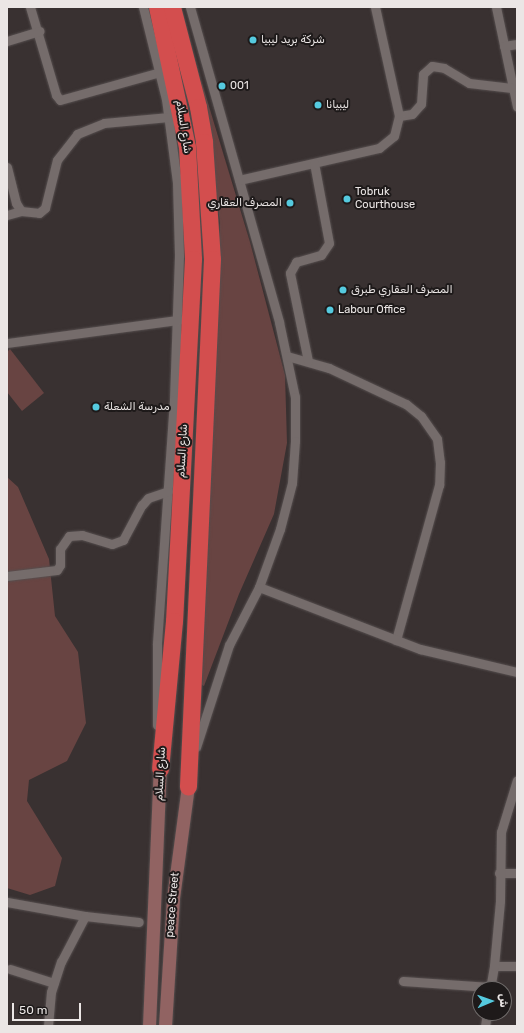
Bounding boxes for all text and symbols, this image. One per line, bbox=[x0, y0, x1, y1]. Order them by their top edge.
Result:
place label: شركة بريد ليبيا bbox=[261, 33, 325, 47]
marker: شركة بريد ليبيا bbox=[248, 35, 258, 45]
place label: 001 bbox=[230, 79, 249, 93]
marker: 001 bbox=[217, 81, 227, 91]
place label: ليبيانا bbox=[326, 98, 349, 112]
street label: شارع السلام bbox=[172, 99, 194, 155]
marker: ليبيانا bbox=[313, 100, 323, 110]
place label: Tobruk Courthouse bbox=[355, 186, 415, 212]
marker: Tobruk Courthouse bbox=[342, 194, 352, 204]
place label: المصرف العقاري bbox=[208, 196, 282, 210]
marker: المصرف العقاري bbox=[285, 198, 295, 208]
place label: المصرف العقاري طبرق bbox=[351, 283, 453, 297]
marker: المصرف العقاري طبرق bbox=[338, 285, 348, 295]
place label: Labour Office bbox=[338, 303, 406, 317]
marker: Labour Office bbox=[325, 305, 335, 315]
place label: مدرسة الشعلة bbox=[104, 400, 170, 414]
marker: مدرسة الشعلة bbox=[91, 402, 101, 412]
street label: شارع السلام bbox=[175, 424, 191, 478]
street label: شارع السلام bbox=[153, 747, 169, 801]
street label: peace Street bbox=[164, 872, 182, 938]
north arrow bbox=[472, 981, 512, 1021]
text: ش bbox=[497, 993, 510, 1008]
scale bar bbox=[14, 995, 83, 1021]
text: 50 m bbox=[19, 1003, 47, 1017]

